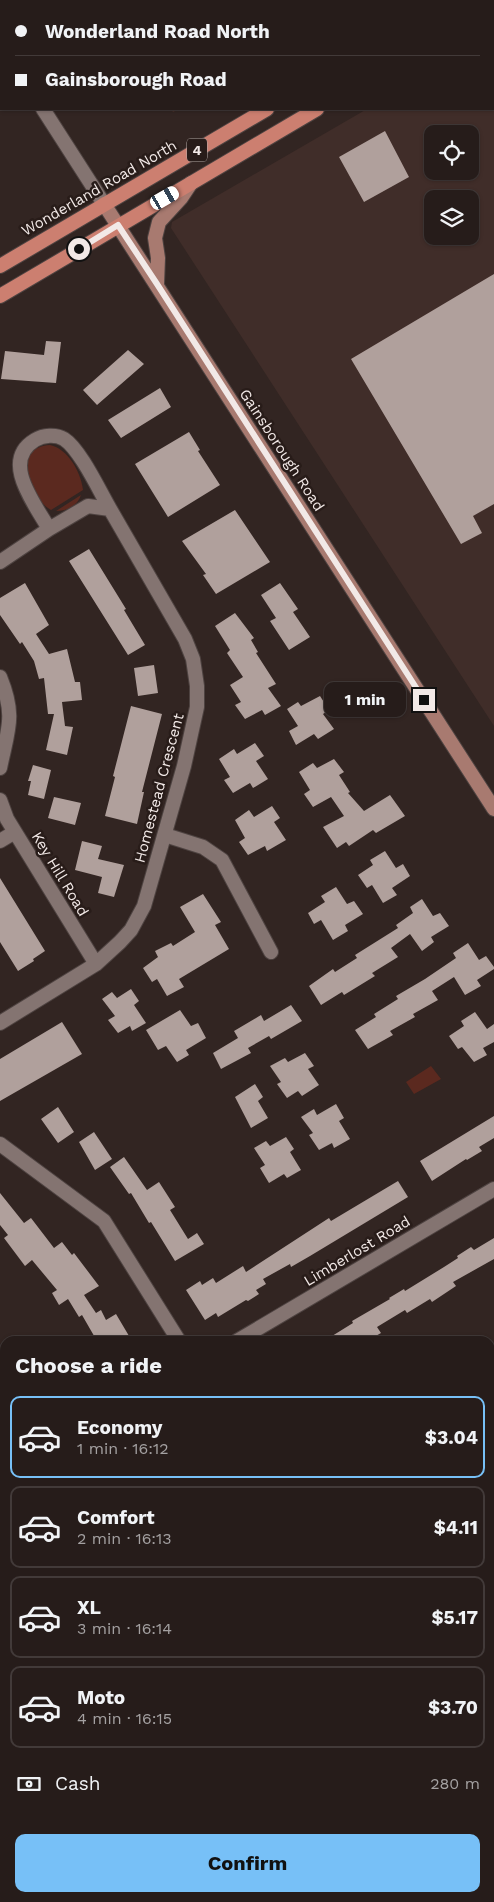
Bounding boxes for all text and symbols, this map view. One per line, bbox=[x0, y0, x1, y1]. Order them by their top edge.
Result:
text: Wonderland Road North bbox=[45, 20, 270, 43]
text: Gainsborough Road bbox=[45, 68, 227, 91]
map controls bbox=[424, 125, 479, 245]
button: locate bbox=[424, 125, 479, 180]
street label: Wonderland Road North bbox=[18, 136, 180, 240]
road number: 4 bbox=[187, 138, 207, 162]
car bbox=[148, 184, 181, 212]
button: layers bbox=[424, 190, 479, 245]
route start bbox=[68, 238, 90, 260]
street label: Gainsborough Road bbox=[236, 386, 328, 514]
callout: 1 min bbox=[324, 682, 406, 718]
route end bbox=[413, 689, 435, 711]
text: 1 min bbox=[344, 690, 386, 709]
street label: Homestead Crescent bbox=[130, 711, 188, 865]
street label: Key Hill Road bbox=[28, 828, 92, 920]
street label: Limberlost Road bbox=[301, 1212, 413, 1290]
text: Choose a ride bbox=[15, 1353, 162, 1378]
icon: car bbox=[17, 1415, 62, 1460]
text: Economy bbox=[77, 1416, 162, 1439]
text: $3.04 bbox=[425, 1426, 478, 1449]
text: 1 min · 16:12 bbox=[77, 1439, 169, 1458]
icon: car bbox=[17, 1505, 62, 1550]
text: Comfort bbox=[77, 1506, 155, 1529]
text: $4.11 bbox=[434, 1516, 478, 1539]
text: 2 min · 16:13 bbox=[77, 1529, 172, 1548]
icon: car bbox=[17, 1595, 62, 1640]
text: XL bbox=[77, 1596, 101, 1619]
text: $5.17 bbox=[431, 1606, 478, 1629]
text: 3 min · 16:14 bbox=[77, 1619, 172, 1638]
icon: car bbox=[17, 1685, 62, 1730]
text: Moto bbox=[77, 1686, 125, 1709]
text: $3.70 bbox=[428, 1696, 478, 1719]
text: 4 min · 16:15 bbox=[77, 1709, 172, 1728]
icon: cash bbox=[15, 1770, 43, 1798]
text: Cash bbox=[55, 1772, 101, 1795]
text: 280 m bbox=[430, 1774, 480, 1793]
button: Confirm bbox=[15, 1834, 480, 1892]

